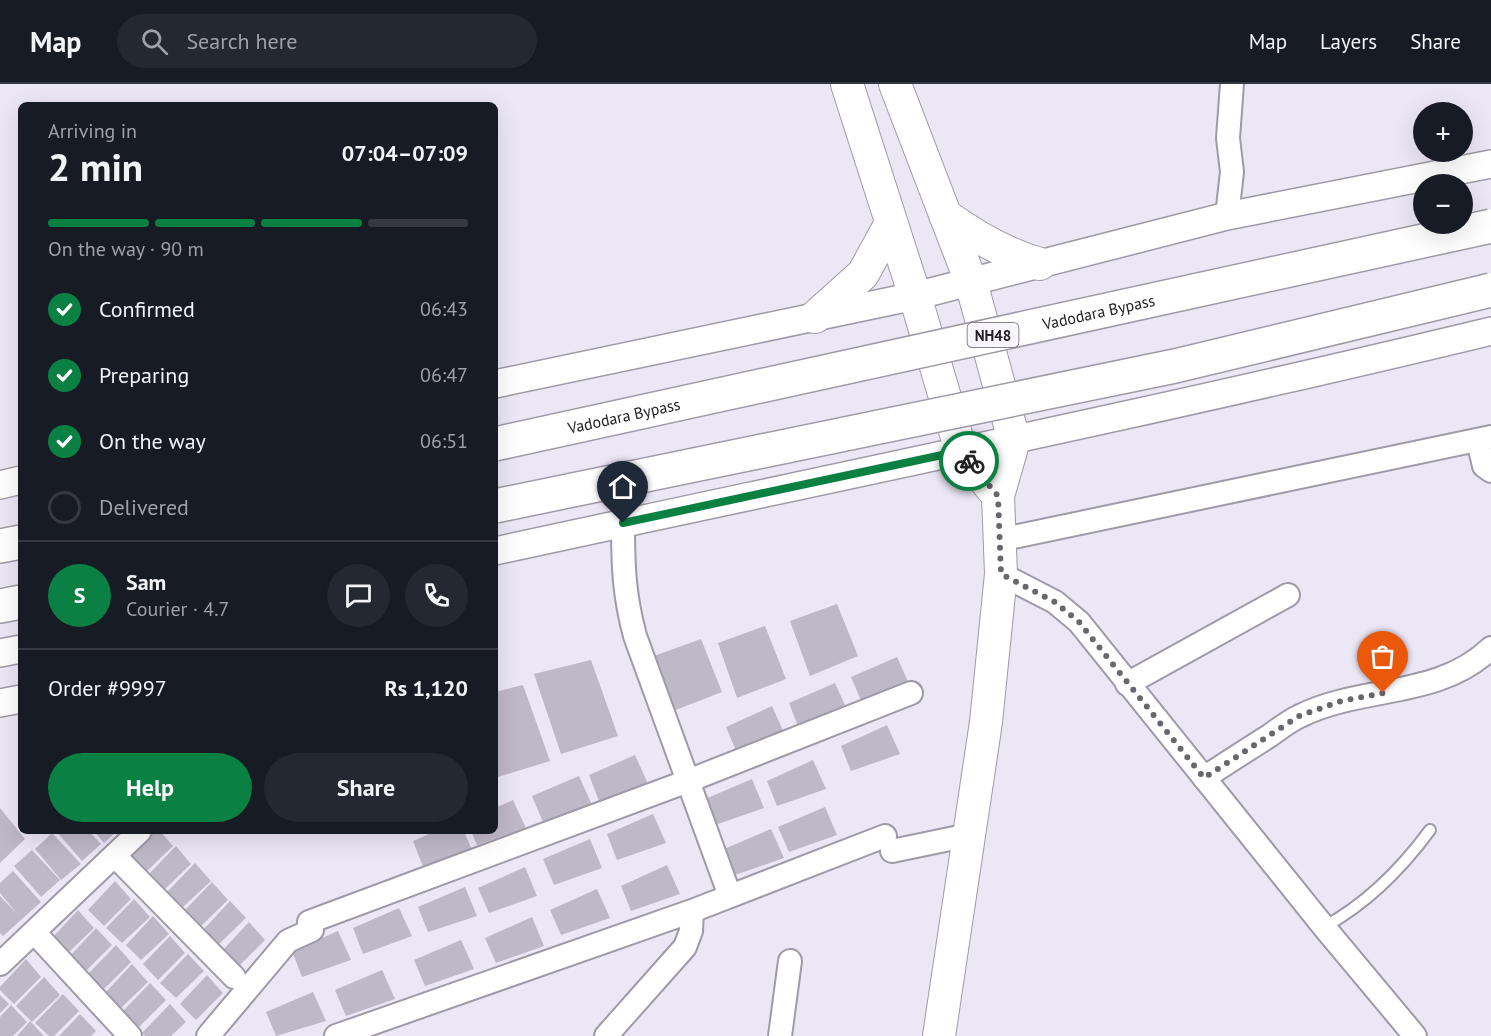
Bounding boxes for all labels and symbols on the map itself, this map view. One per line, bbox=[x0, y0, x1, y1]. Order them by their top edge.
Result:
street label: Vadodara Bypass bbox=[1040, 290, 1157, 334]
road number: NH48 bbox=[968, 323, 1018, 347]
street label: Vadodara Bypass bbox=[565, 394, 682, 438]
courier bbox=[939, 431, 999, 491]
pin bbox=[597, 461, 648, 523]
pin bbox=[1357, 631, 1408, 693]

